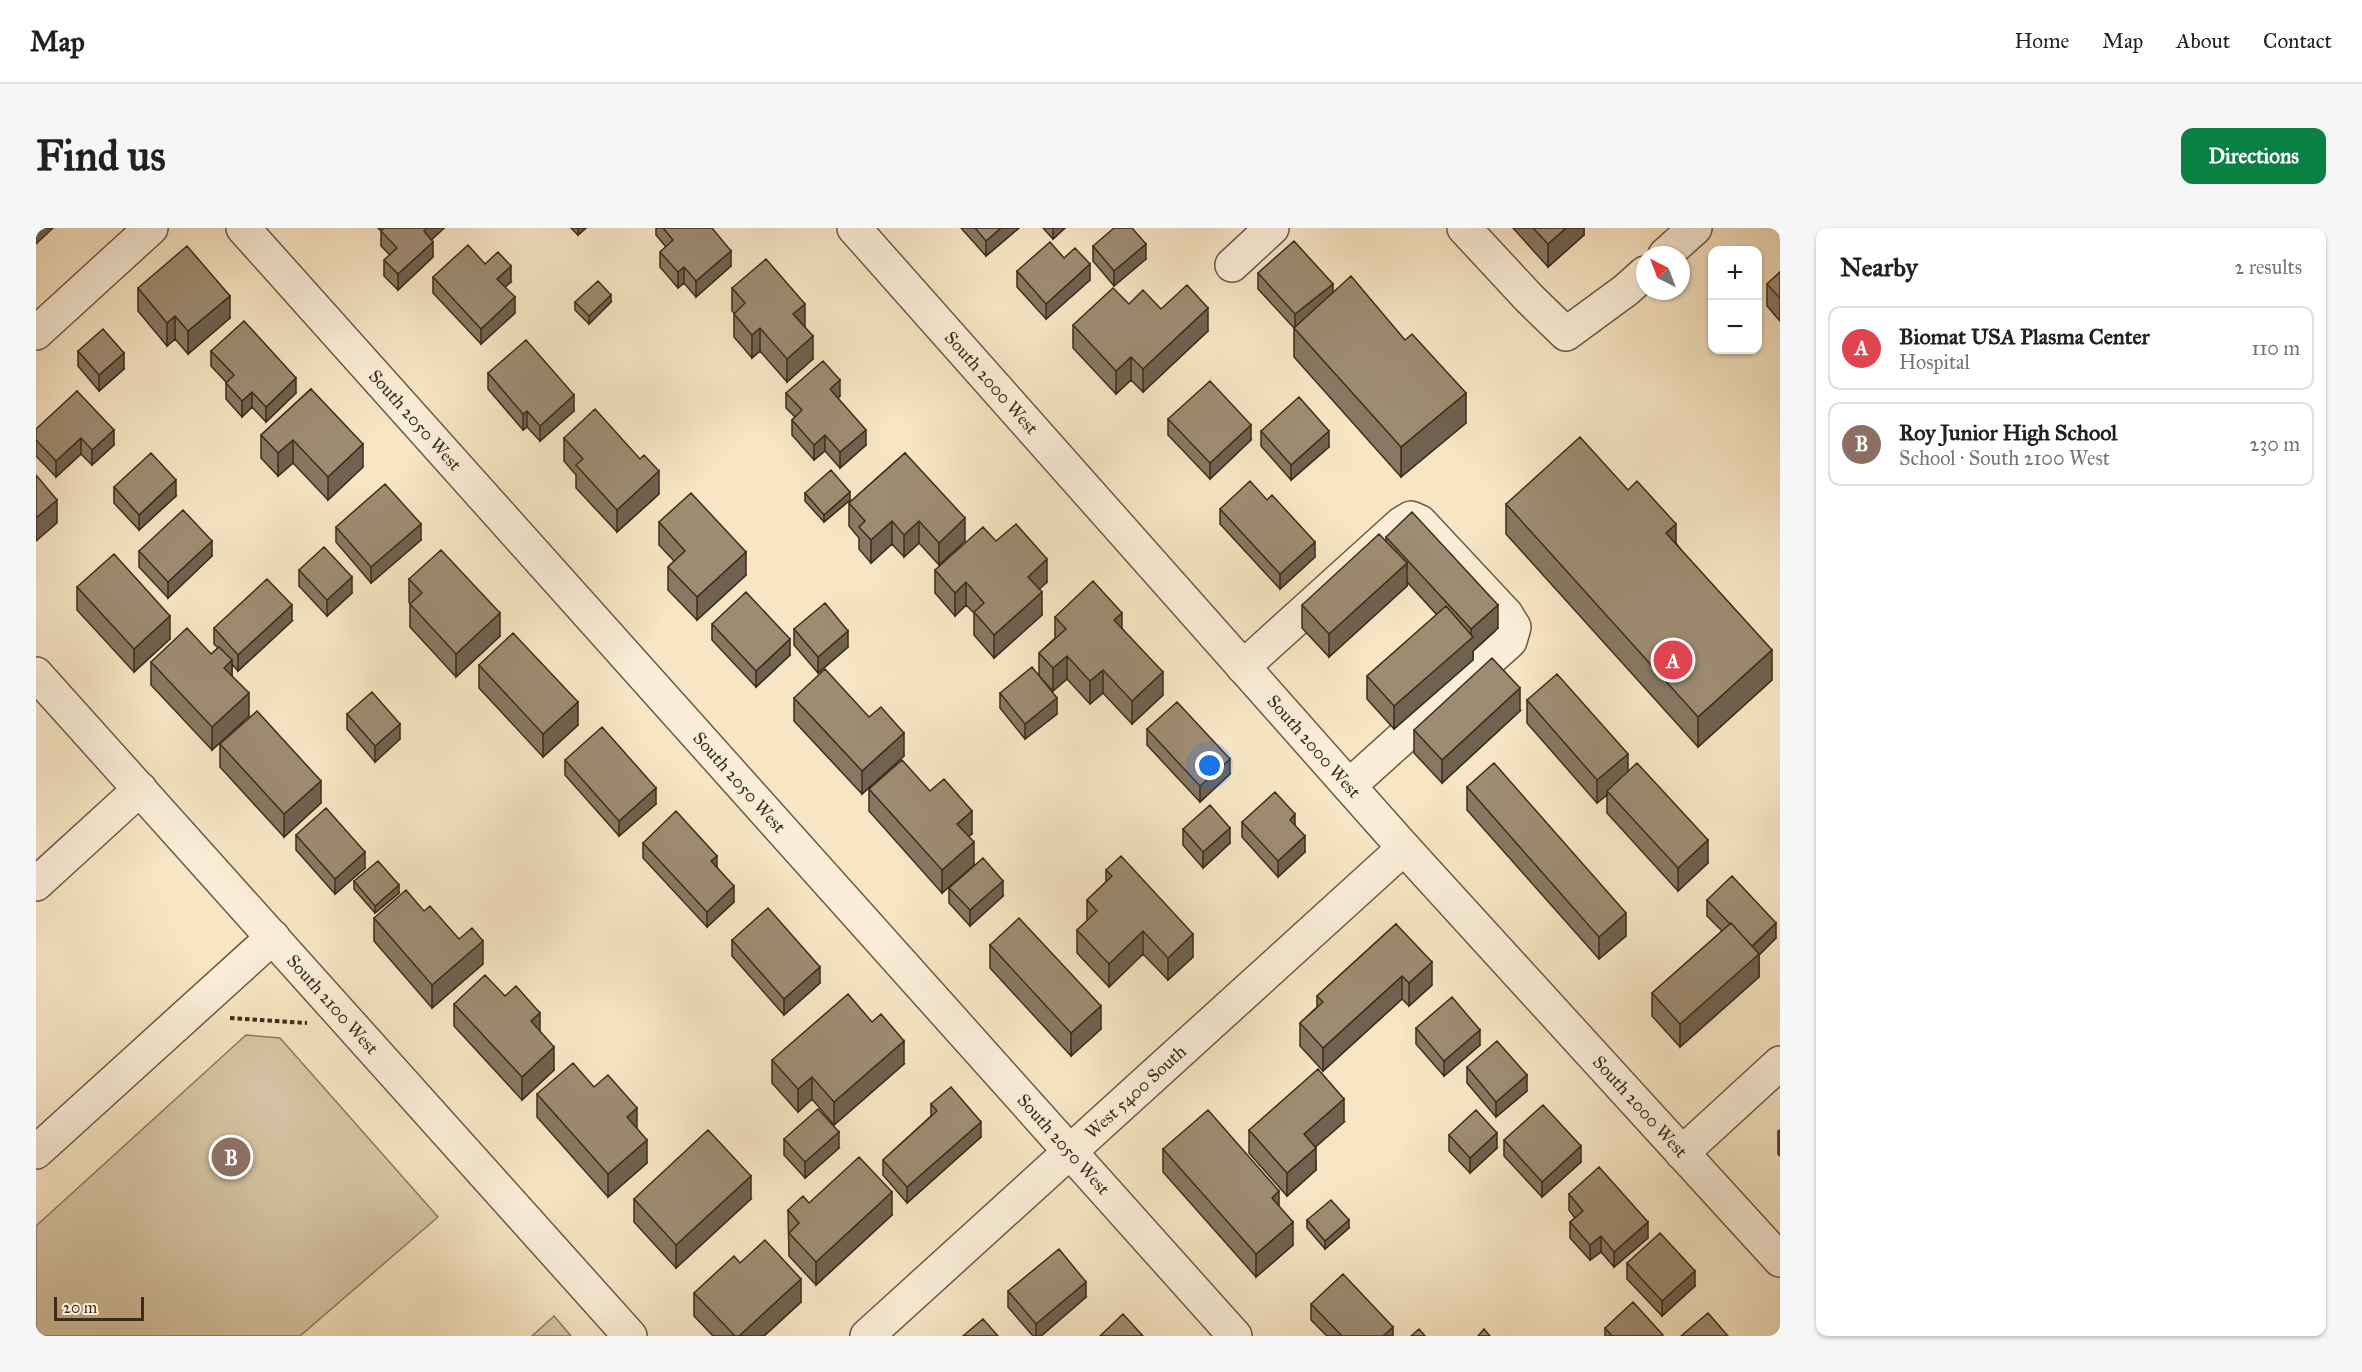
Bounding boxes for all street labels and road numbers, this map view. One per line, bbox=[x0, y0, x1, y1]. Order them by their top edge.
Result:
street label: South 2000 West bbox=[940, 327, 1043, 439]
street label: South 2050 West bbox=[364, 365, 467, 476]
street label: South 2000 West bbox=[1262, 690, 1366, 803]
street label: South 2050 West bbox=[688, 727, 791, 838]
street label: South 2100 West bbox=[282, 950, 384, 1060]
street label: West 5400 South bbox=[1080, 1040, 1191, 1143]
street label: South 2000 West bbox=[1588, 1051, 1693, 1163]
street label: South 2050 West bbox=[1012, 1089, 1115, 1200]

